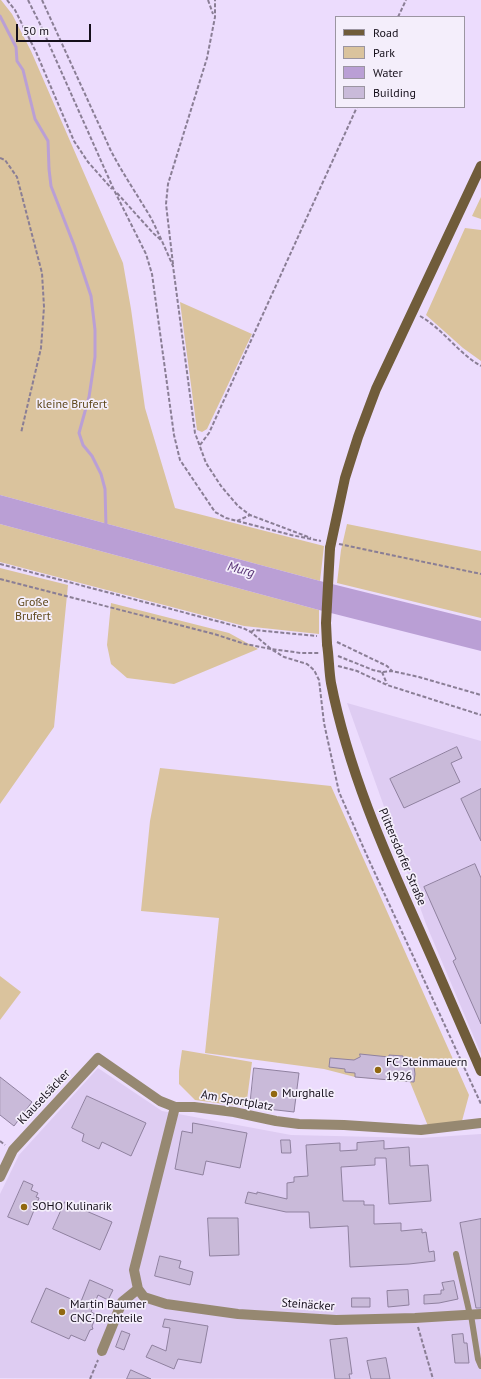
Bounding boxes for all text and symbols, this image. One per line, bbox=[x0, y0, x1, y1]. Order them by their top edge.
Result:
scale bar bbox=[18, 16, 93, 42]
legend bbox=[335, 16, 465, 108]
text: 50 m bbox=[23, 23, 49, 38]
text: Road bbox=[373, 25, 398, 40]
text: Park bbox=[373, 45, 395, 60]
text: Water bbox=[373, 65, 403, 80]
text: Building bbox=[373, 85, 416, 100]
park label: kleine Brufert bbox=[37, 398, 107, 412]
water label: Murg bbox=[226, 559, 256, 581]
park label: Große Brufert bbox=[15, 596, 51, 624]
street label: Plittersdorfer Straße bbox=[375, 806, 429, 908]
place label: FC Steinmauern 1926 bbox=[386, 1056, 467, 1084]
marker: FC Steinmauern 1926 bbox=[373, 1065, 383, 1075]
street label: Klauselsäcker bbox=[15, 1066, 73, 1128]
place label: Murghalle bbox=[282, 1087, 334, 1101]
street label: Am Sportplatz bbox=[200, 1088, 274, 1114]
marker: Murghalle bbox=[269, 1089, 279, 1099]
place label: SOHO Kulinarik bbox=[32, 1200, 112, 1214]
marker: SOHO Kulinarik bbox=[19, 1202, 29, 1212]
street label: Steinäcker bbox=[281, 1296, 335, 1314]
place label: Martin Baumer CNC-Drehteile bbox=[70, 1298, 146, 1326]
marker: Martin Baumer CNC-Drehteile bbox=[57, 1307, 67, 1317]

